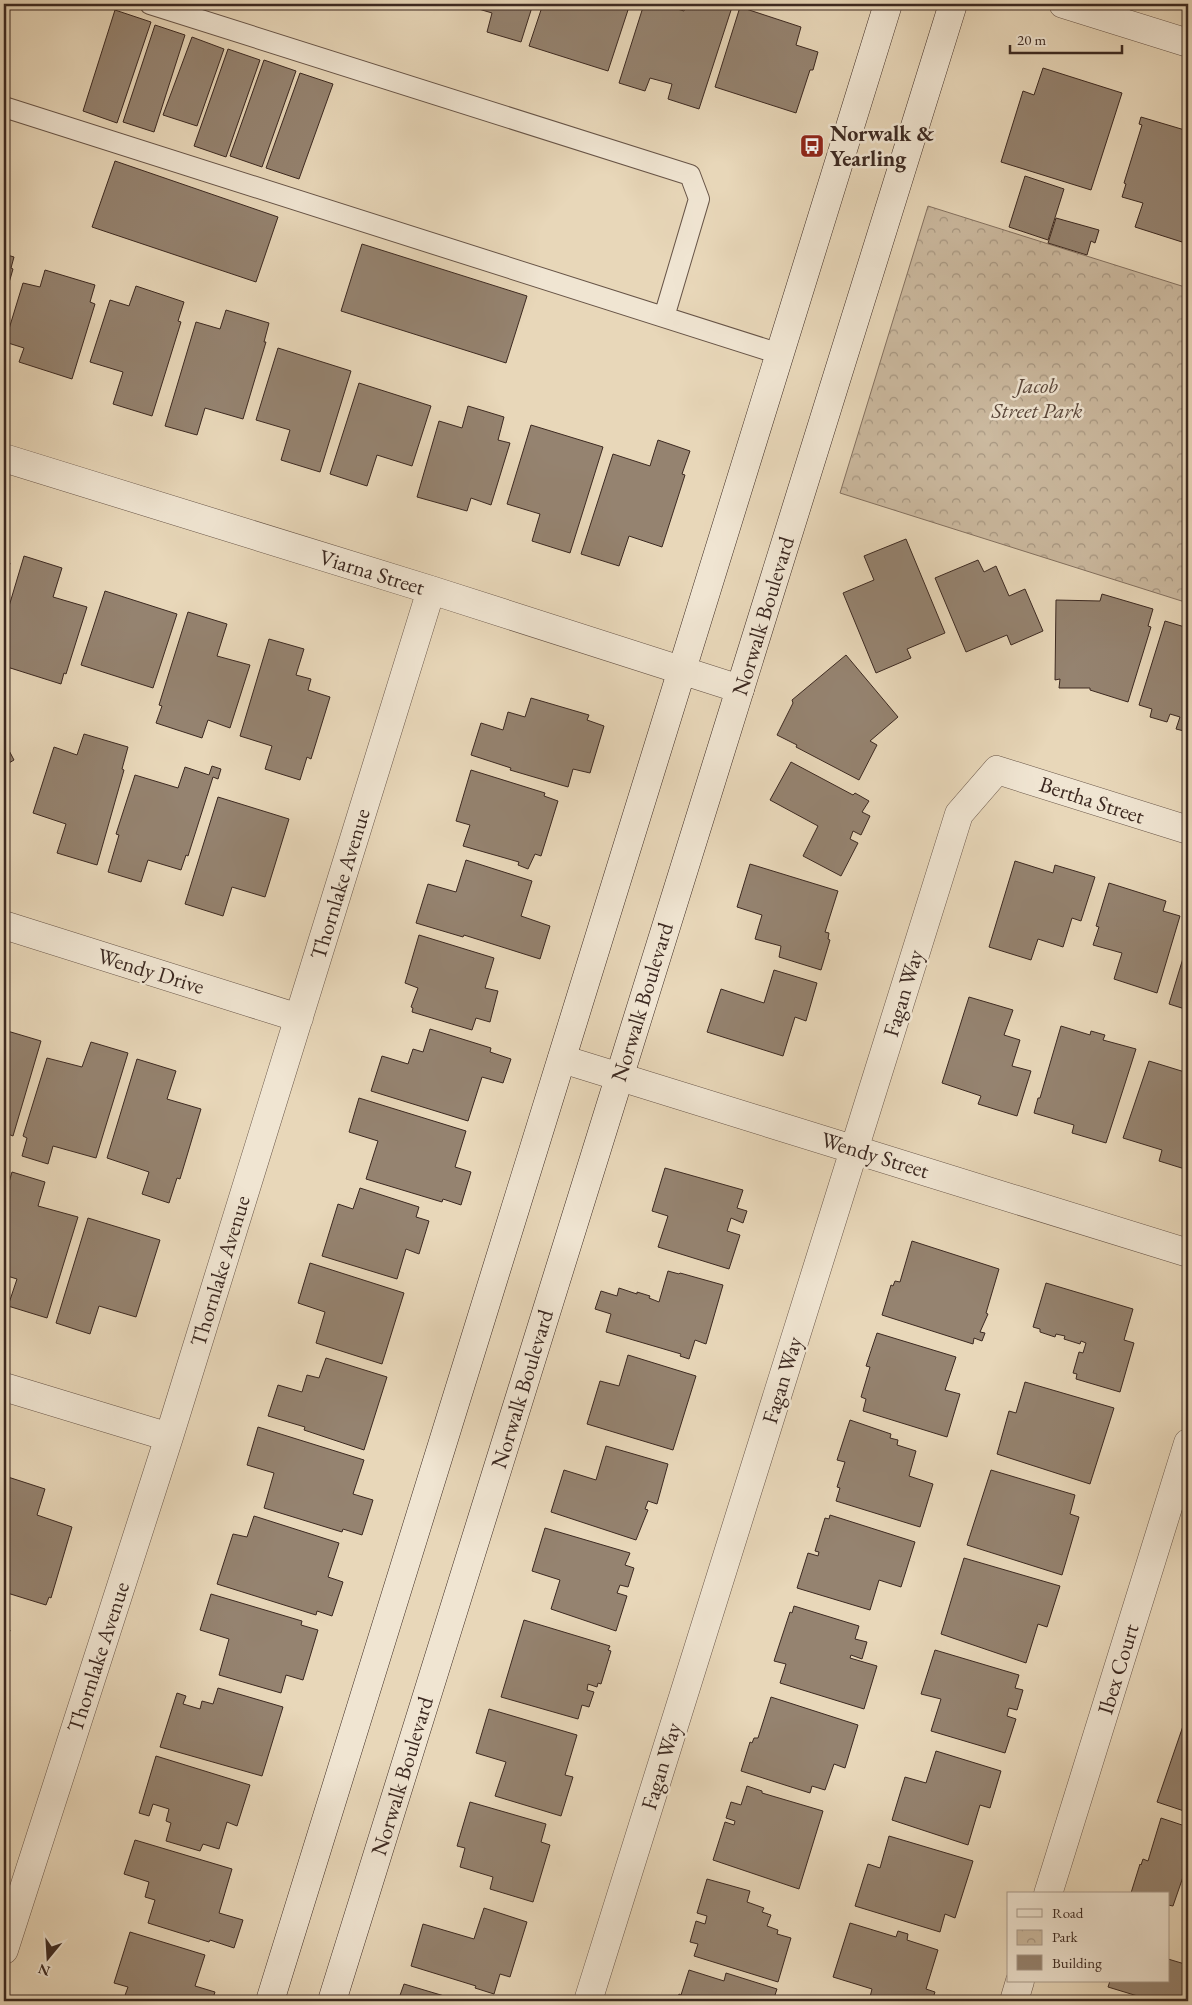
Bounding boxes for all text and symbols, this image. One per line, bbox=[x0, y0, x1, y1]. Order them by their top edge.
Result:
scale bar bbox=[1010, 22, 1122, 54]
text: 20 m bbox=[1017, 30, 1046, 49]
place label: Norwalk & Yearling bbox=[830, 119, 935, 173]
bus stop icon: Norwalk & Yearling bbox=[799, 133, 825, 159]
park label: Jacob Street Park bbox=[990, 371, 1083, 425]
street label: Norwalk Boulevard bbox=[725, 532, 801, 699]
street label: Viarna Street bbox=[316, 542, 428, 602]
street label: Bertha Street bbox=[1036, 769, 1148, 831]
street label: Thornlake Avenue bbox=[303, 805, 377, 963]
street label: Norwalk Boulevard bbox=[604, 918, 680, 1085]
street label: Wendy Drive bbox=[94, 941, 208, 1001]
street label: Fagan Way bbox=[876, 945, 930, 1040]
street label: Wendy Street bbox=[817, 1125, 933, 1185]
street label: Thornlake Avenue bbox=[183, 1192, 257, 1350]
street label: Norwalk Boulevard bbox=[484, 1305, 560, 1472]
street label: Fagan Way bbox=[755, 1332, 809, 1427]
street label: Thornlake Avenue bbox=[60, 1578, 136, 1736]
street label: Ibex Court bbox=[1090, 1620, 1146, 1718]
street label: Norwalk Boulevard bbox=[364, 1692, 440, 1859]
street label: Fagan Way bbox=[634, 1718, 688, 1813]
legend bbox=[1007, 1892, 1170, 1982]
text: Road bbox=[1052, 1903, 1084, 1922]
text: Park bbox=[1052, 1927, 1079, 1946]
north arrow bbox=[22, 1932, 72, 1982]
text: Building bbox=[1052, 1953, 1102, 1972]
text: N bbox=[35, 1960, 52, 1981]

